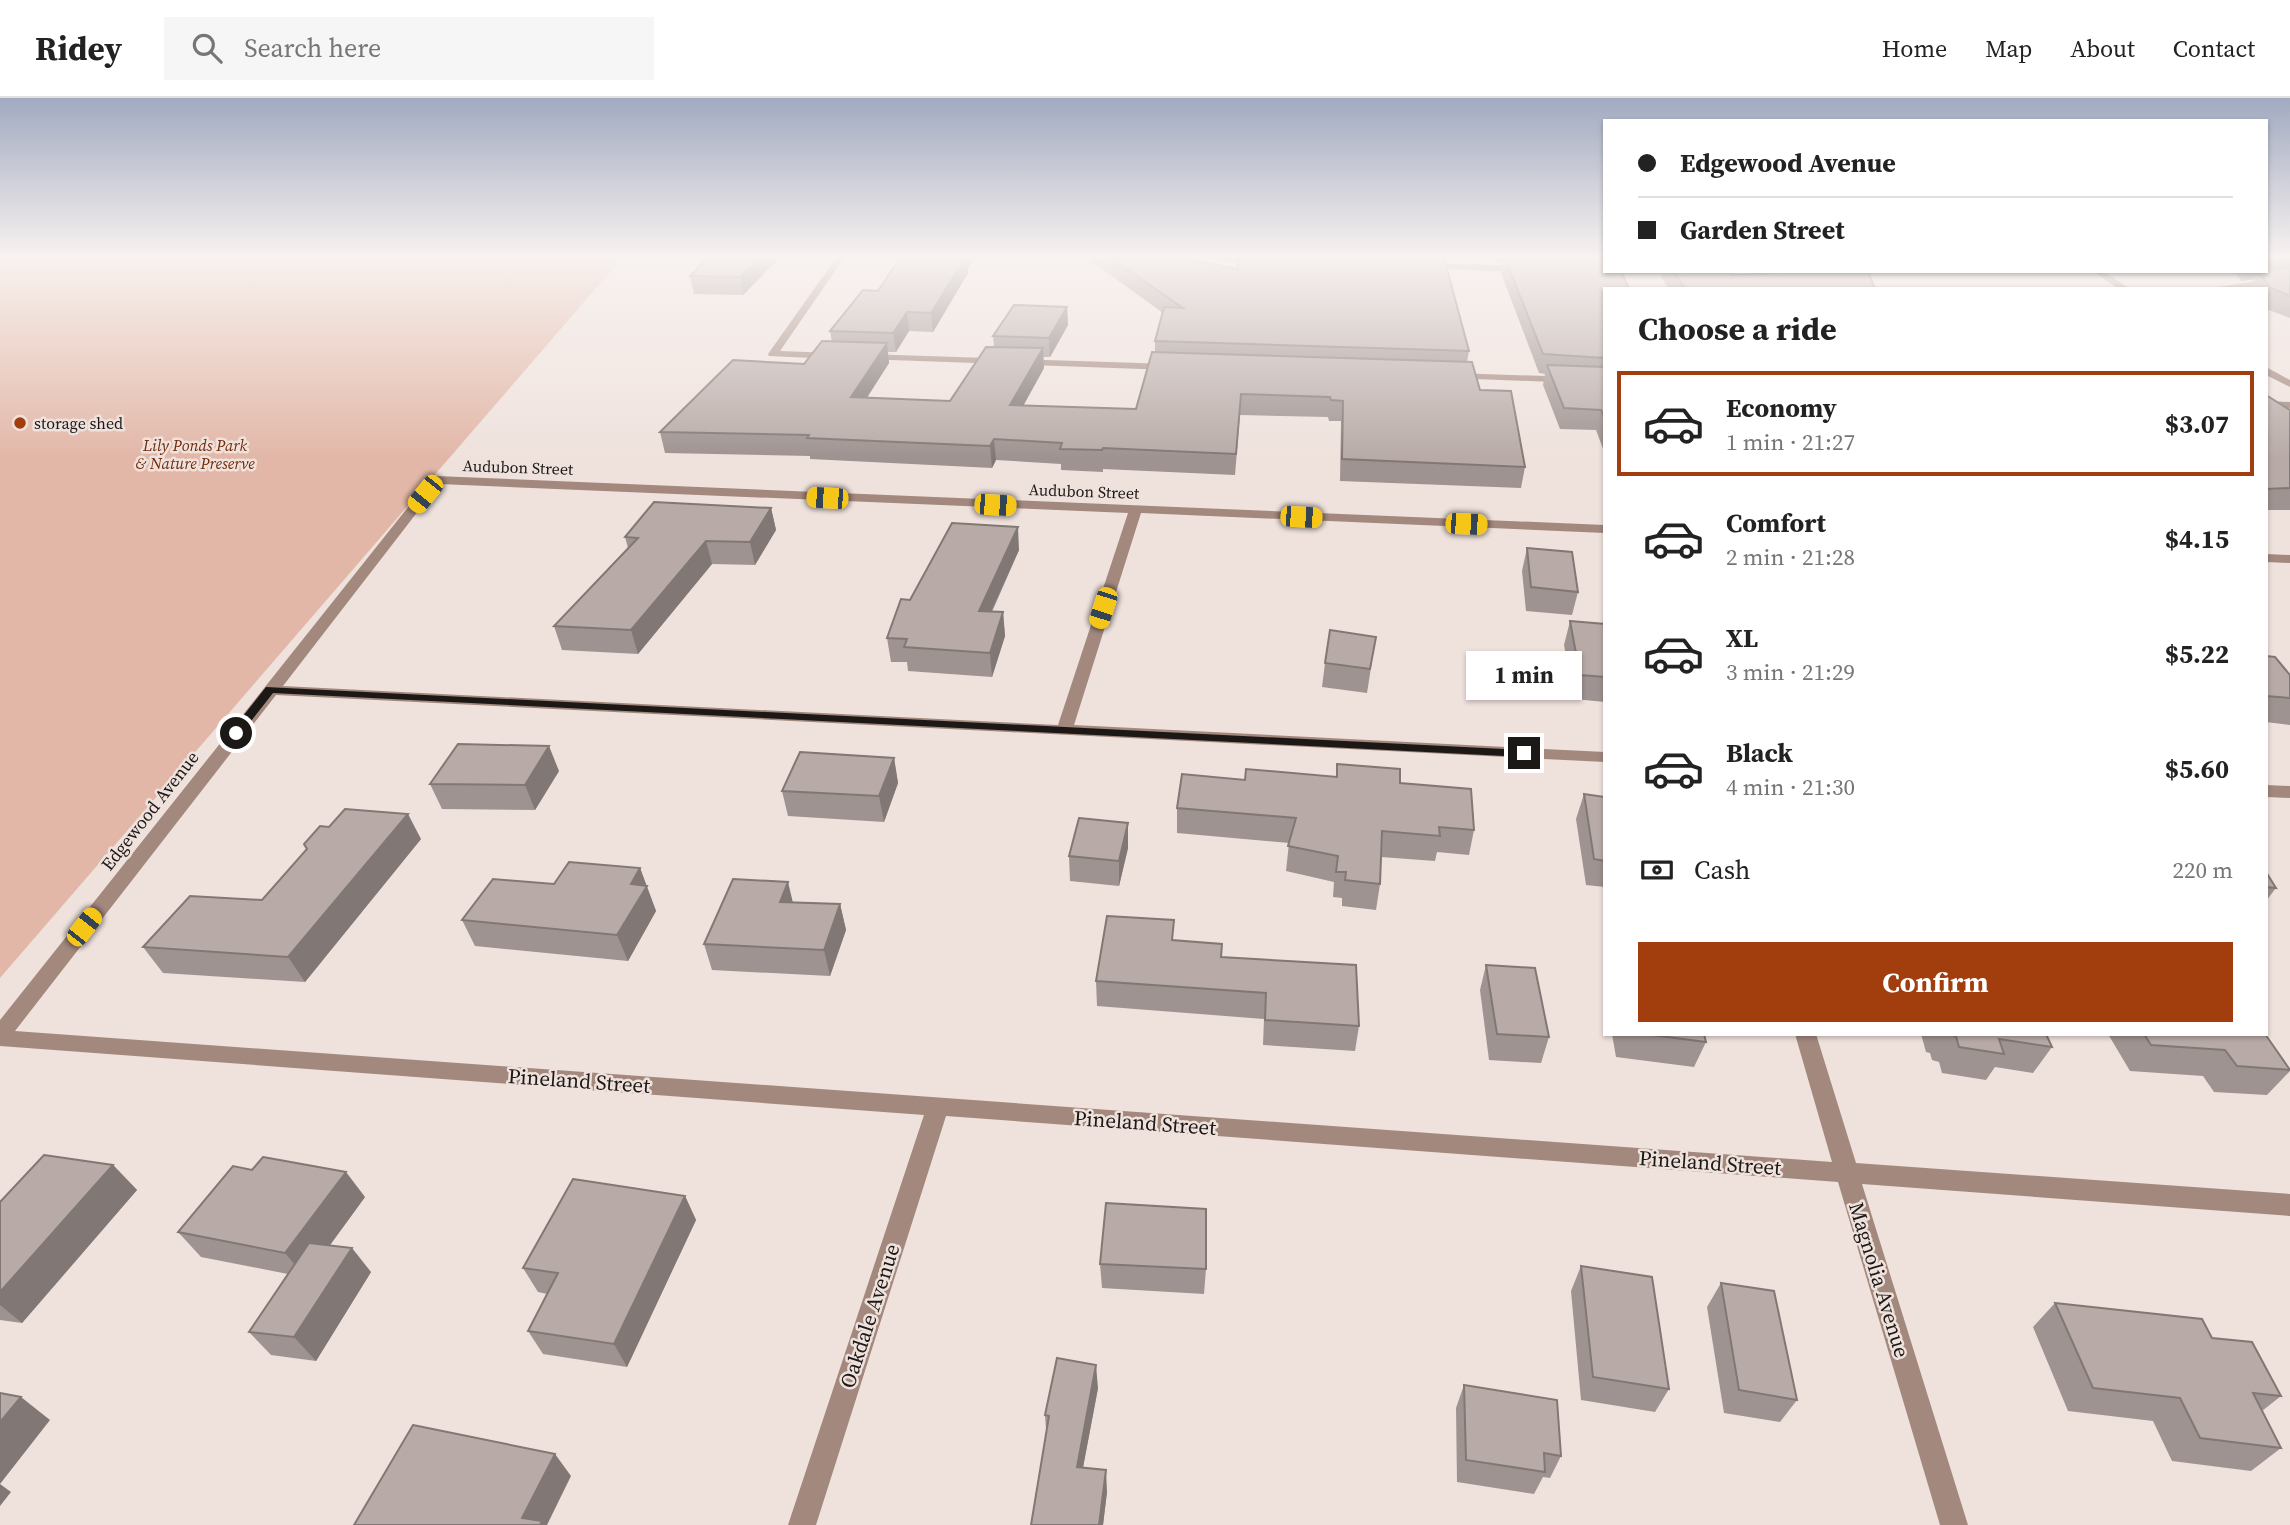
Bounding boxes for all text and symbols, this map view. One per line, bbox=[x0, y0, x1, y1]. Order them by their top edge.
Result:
search box bbox=[164, 17, 654, 80]
text: Ridey bbox=[35, 26, 122, 71]
icon: search bbox=[188, 29, 226, 67]
text: Search here bbox=[244, 30, 381, 66]
text: Home bbox=[1882, 32, 1947, 65]
text: Map bbox=[1985, 32, 2032, 65]
text: About bbox=[2070, 32, 2135, 65]
text: Contact bbox=[2173, 32, 2255, 65]
text: Edgewood Avenue bbox=[1680, 145, 1896, 181]
text: Garden Street bbox=[1680, 212, 1845, 248]
text: Choose a ride bbox=[1638, 307, 1837, 351]
text: Economy bbox=[1726, 390, 1837, 426]
icon: car bbox=[1642, 392, 1705, 455]
text: $3.07 bbox=[2165, 406, 2229, 442]
place label: storage shed bbox=[34, 412, 123, 434]
marker: storage shed bbox=[12, 415, 28, 431]
text: 1 min · 21:27 bbox=[1726, 426, 1855, 458]
park label: Lily Ponds Park & Nature Preserve bbox=[135, 434, 255, 474]
street label: Audubon Street bbox=[462, 454, 574, 480]
car bbox=[404, 471, 447, 517]
street label: Audubon Street bbox=[1028, 478, 1140, 504]
car bbox=[806, 486, 849, 510]
car bbox=[974, 493, 1017, 517]
car bbox=[1280, 505, 1323, 529]
text: Comfort bbox=[1726, 505, 1826, 541]
icon: car bbox=[1642, 507, 1705, 570]
car bbox=[1445, 513, 1488, 535]
text: $4.15 bbox=[2165, 521, 2229, 557]
text: 2 min · 21:28 bbox=[1726, 541, 1855, 573]
car bbox=[1087, 585, 1120, 631]
text: XL bbox=[1726, 620, 1758, 656]
icon: car bbox=[1642, 622, 1705, 685]
text: $5.22 bbox=[2165, 636, 2229, 672]
callout: 1 min bbox=[1466, 652, 1582, 700]
text: 3 min · 21:29 bbox=[1726, 656, 1855, 688]
text: 1 min bbox=[1494, 659, 1554, 691]
route start bbox=[220, 717, 252, 749]
text: Black bbox=[1726, 735, 1793, 771]
route end bbox=[1508, 737, 1540, 769]
icon: car bbox=[1642, 737, 1705, 800]
street label: Edgewood Avenue bbox=[95, 746, 204, 876]
text: $5.60 bbox=[2165, 751, 2229, 787]
text: 4 min · 21:30 bbox=[1726, 771, 1855, 803]
icon: cash bbox=[1638, 851, 1676, 889]
text: Cash bbox=[1694, 852, 1750, 888]
text: 220 m bbox=[2172, 854, 2233, 886]
car bbox=[63, 904, 106, 950]
button: Confirm bbox=[1638, 942, 2233, 1022]
street label: Pineland Street bbox=[507, 1061, 651, 1100]
street label: Pineland Street bbox=[1073, 1103, 1217, 1142]
street label: Pineland Street bbox=[1638, 1143, 1782, 1182]
street label: Magnolia Avenue bbox=[1842, 1199, 1917, 1361]
street label: Oakdale Avenue bbox=[833, 1240, 906, 1392]

